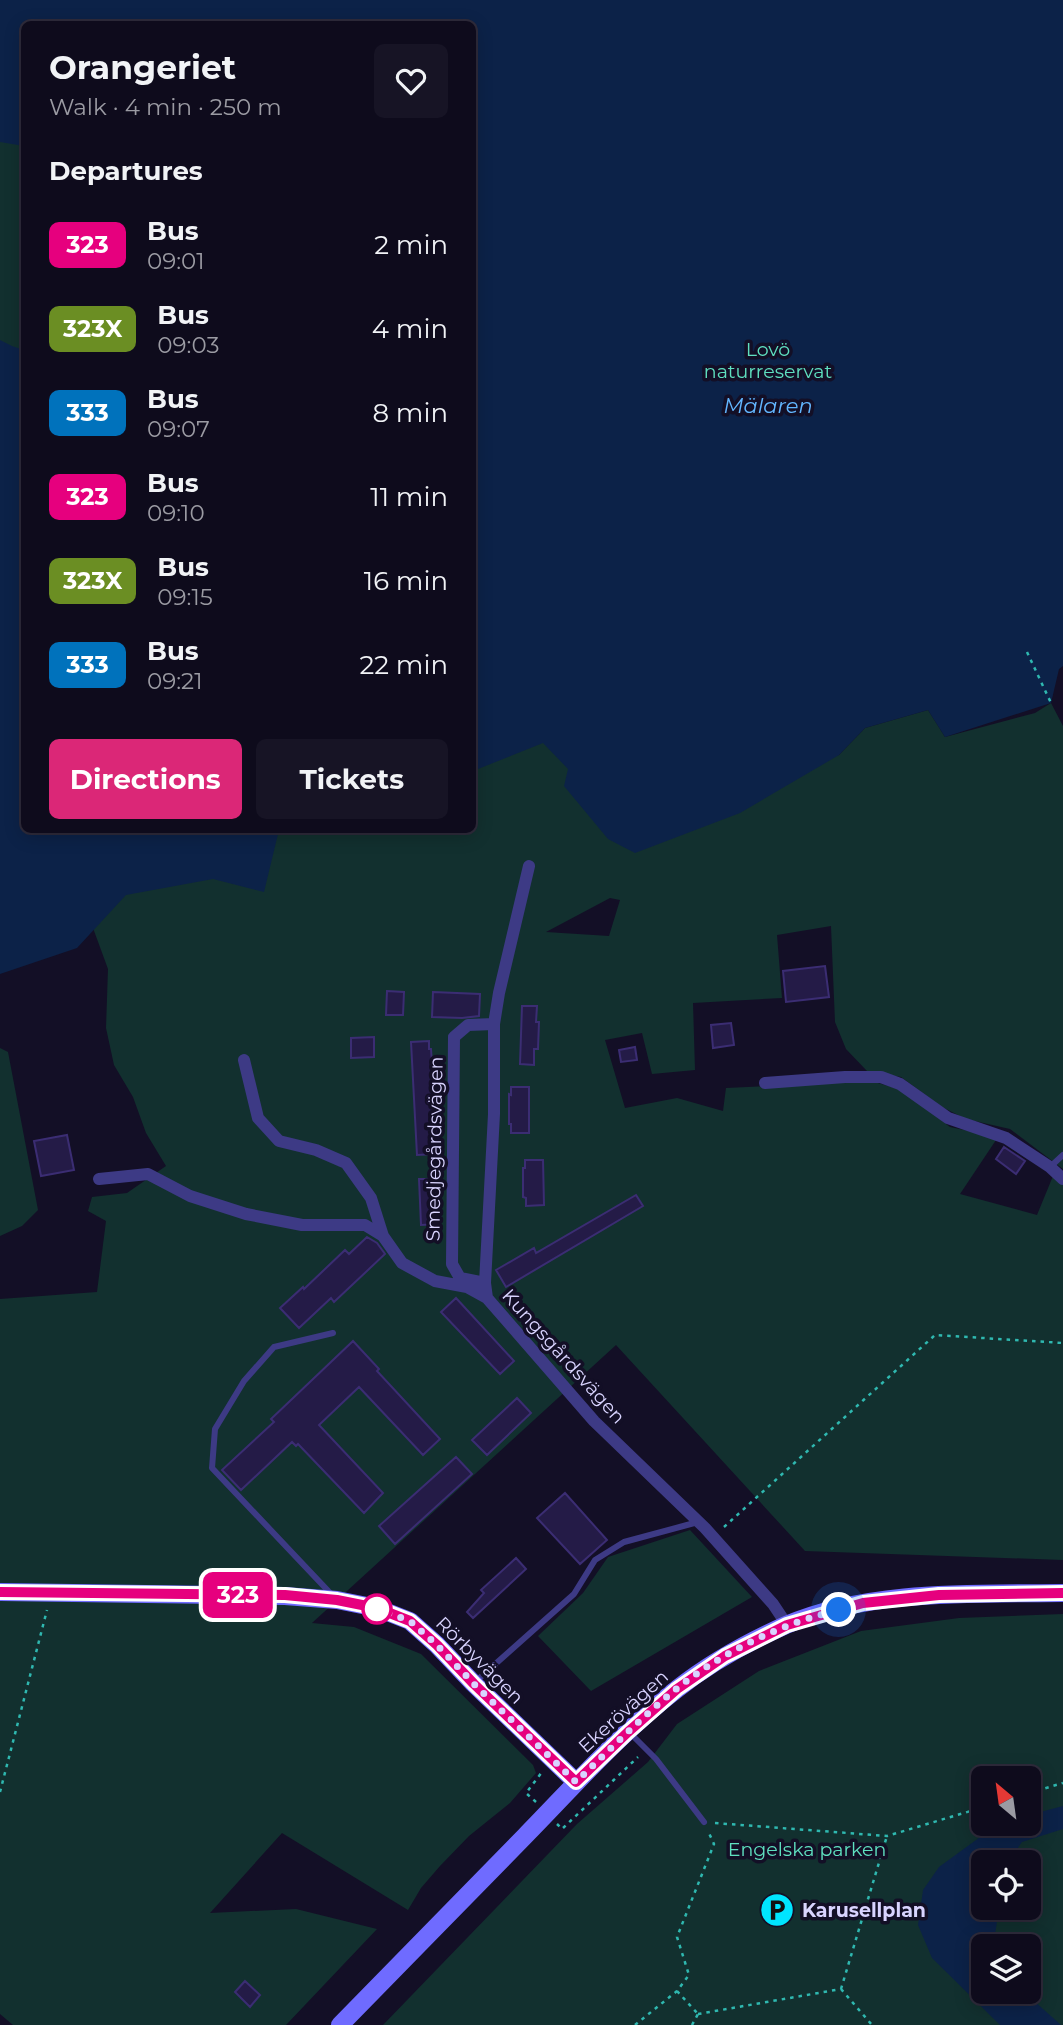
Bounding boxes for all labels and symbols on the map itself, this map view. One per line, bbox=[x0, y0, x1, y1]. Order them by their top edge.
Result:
park label: Lovö naturreservat bbox=[704, 338, 832, 383]
water label: Mälaren bbox=[723, 393, 813, 418]
street label: Smedjegårdsvägen bbox=[421, 1056, 448, 1242]
street label: Kungsgårdsvägen bbox=[497, 1284, 630, 1428]
line badge: 323 bbox=[198, 1572, 278, 1618]
your location bbox=[821, 1592, 856, 1627]
unlabelled marker bbox=[362, 1594, 392, 1624]
street label: Rörbyvägen bbox=[431, 1612, 528, 1709]
street label: Ekerövägen bbox=[574, 1665, 673, 1758]
north arrow bbox=[971, 1766, 1041, 1836]
park label: Engelska parken bbox=[728, 1838, 886, 1861]
parking icon: Karusellplan bbox=[758, 1891, 796, 1929]
place label: Karusellplan bbox=[802, 1899, 926, 1922]

